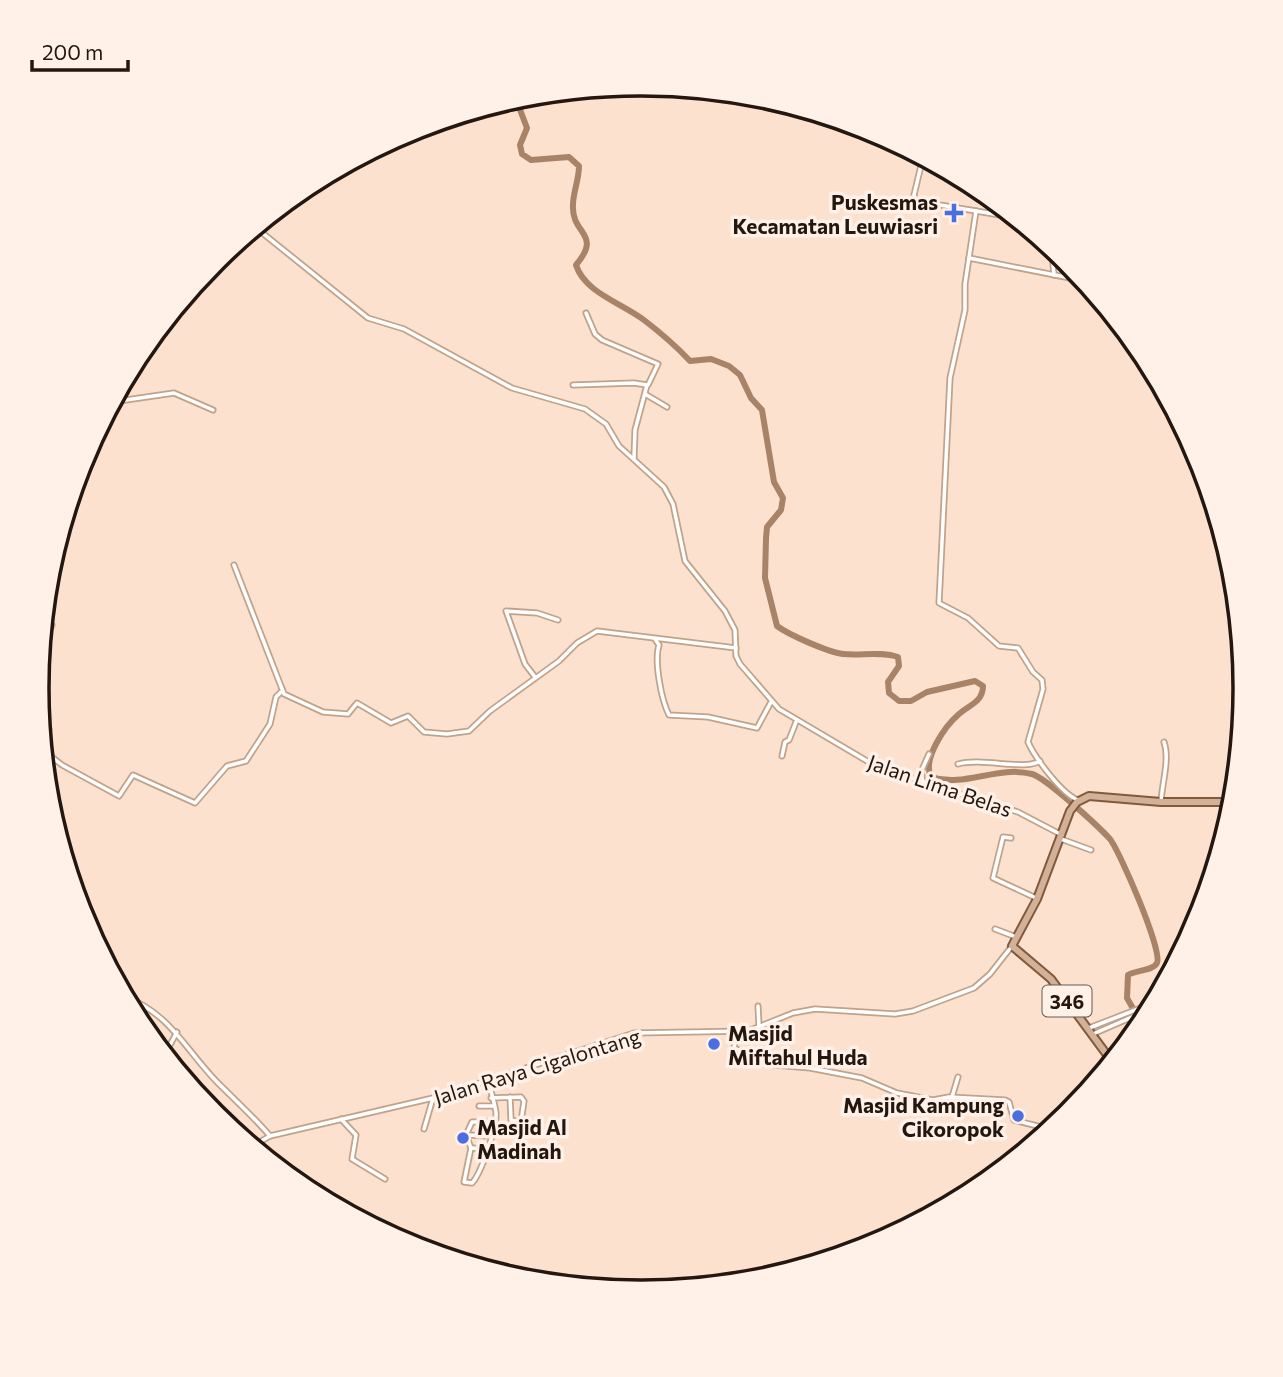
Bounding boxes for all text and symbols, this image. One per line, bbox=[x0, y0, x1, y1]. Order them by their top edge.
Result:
scale bar bbox=[32, 28, 128, 72]
text: 200 m bbox=[42, 39, 103, 64]
place label: Puskesmas Kecamatan Leuwiasri bbox=[733, 189, 938, 238]
marker: Puskesmas Kecamatan Leuwiasri bbox=[944, 203, 964, 223]
street label: Jalan Lima Belas bbox=[865, 749, 1015, 821]
road number: 346 bbox=[1042, 986, 1092, 1016]
place label: Masjid Miftahul Huda bbox=[728, 1020, 868, 1069]
street label: Jalan Raya Cigalontang bbox=[431, 1023, 643, 1109]
marker: Masjid Miftahul Huda bbox=[706, 1036, 722, 1052]
place label: Masjid Kampung Cikoropok bbox=[843, 1092, 1004, 1141]
marker: Masjid Kampung Cikoropok bbox=[1010, 1108, 1026, 1124]
place label: Masjid Al Madinah bbox=[477, 1114, 567, 1163]
marker: Masjid Al Madinah bbox=[455, 1130, 471, 1146]

